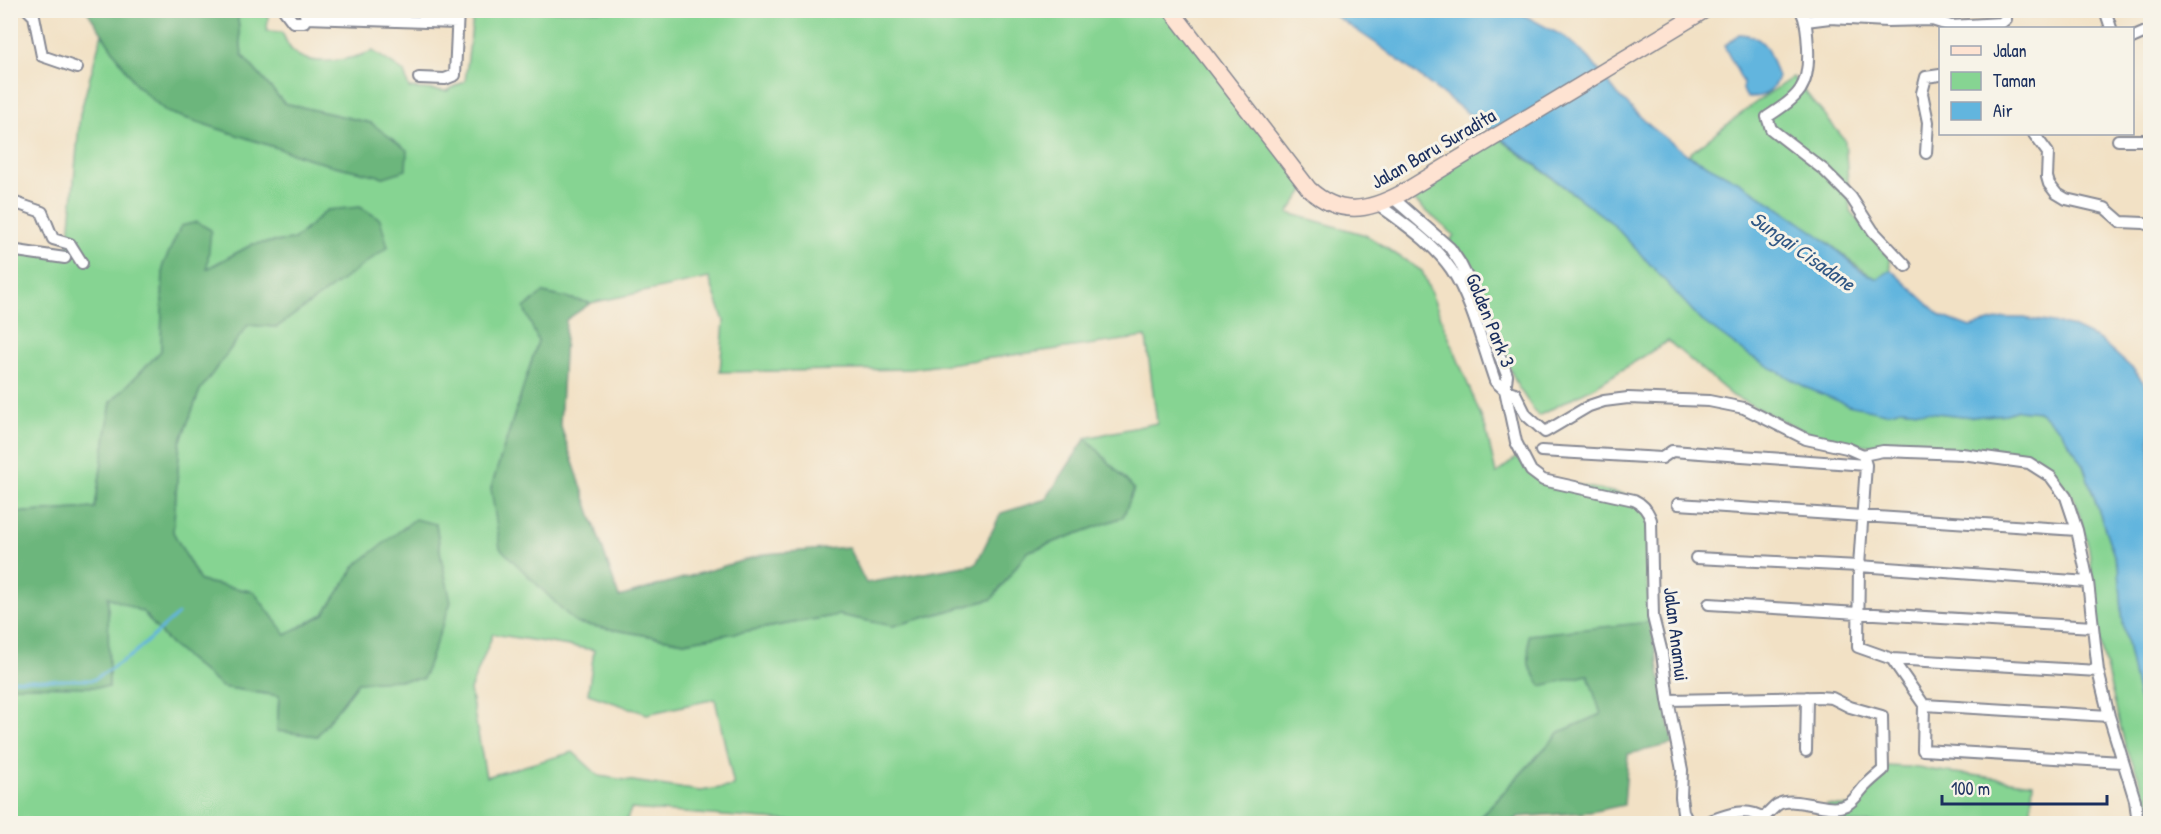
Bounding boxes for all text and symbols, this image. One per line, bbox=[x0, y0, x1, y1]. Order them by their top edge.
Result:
legend bbox=[1939, 27, 2134, 135]
text: Jalan bbox=[1993, 38, 2027, 63]
text: Taman bbox=[1993, 68, 2036, 93]
text: Air bbox=[1993, 98, 2013, 123]
street label: Jalan Baru Suradita bbox=[1366, 101, 1501, 195]
water label: Sungai Cisadane bbox=[1745, 204, 1862, 299]
street label: Golden Park 3 bbox=[1460, 269, 1522, 371]
street label: Jalan Anamui bbox=[1658, 585, 1696, 683]
scale bar bbox=[1942, 768, 2107, 806]
text: 100 m bbox=[1951, 776, 1990, 801]

